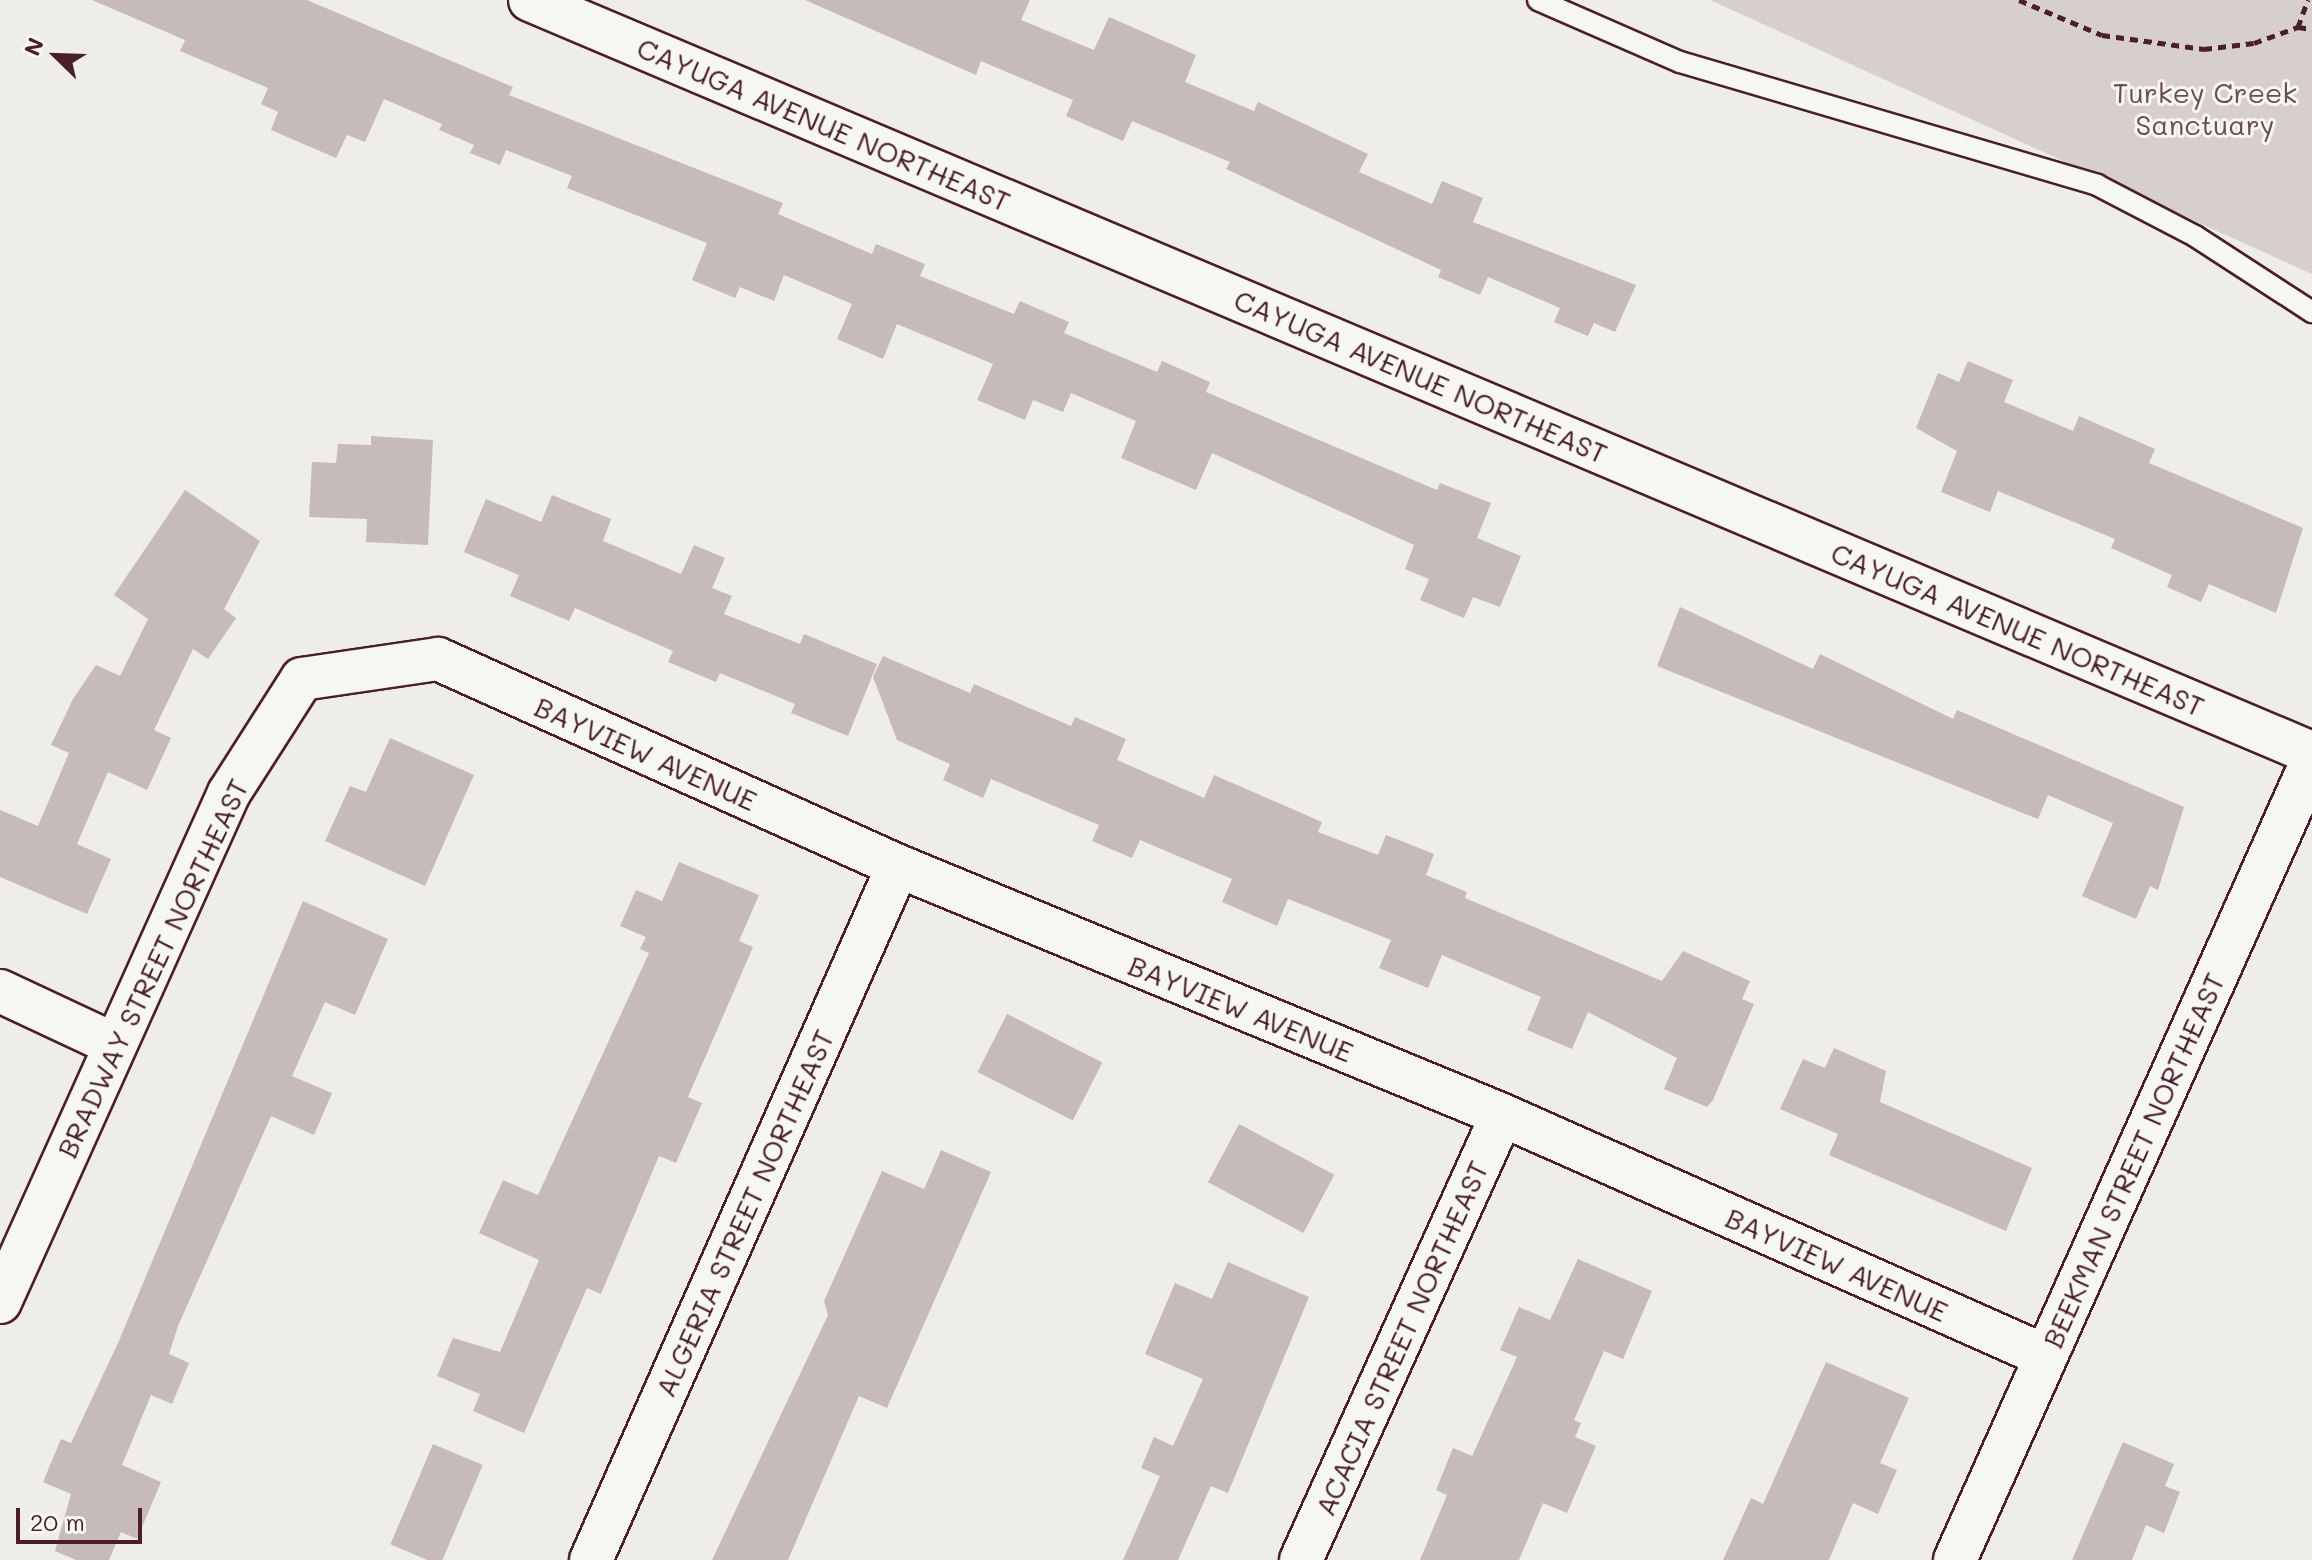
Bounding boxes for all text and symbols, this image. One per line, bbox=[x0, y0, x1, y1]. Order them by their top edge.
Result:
north arrow bbox=[16, 16, 96, 96]
street label: CAYUGA AVENUE NORTHEAST bbox=[632, 30, 1016, 218]
text: N bbox=[17, 33, 50, 60]
park label: Turkey Creek Sanctuary bbox=[2113, 75, 2297, 141]
street label: CAYUGA AVENUE NORTHEAST bbox=[1229, 282, 1613, 470]
street label: CAYUGA AVENUE NORTHEAST bbox=[1826, 535, 2210, 723]
street label: BAYVIEW AVENUE bbox=[530, 689, 762, 817]
street label: BRADWAY STREET NORTHEAST bbox=[49, 773, 255, 1163]
street label: BAYVIEW AVENUE bbox=[1124, 948, 1358, 1068]
street label: BEEKMAN STREET NORTHEAST bbox=[2035, 967, 2231, 1353]
street label: ALGERIA STREET NORTHEAST bbox=[648, 1024, 840, 1402]
street label: ACACIA STREET NORTHEAST bbox=[1307, 1155, 1495, 1521]
street label: BAYVIEW AVENUE bbox=[1721, 1200, 1953, 1328]
scale bar bbox=[20, 1492, 146, 1542]
text: 20 m bbox=[30, 1506, 85, 1537]

